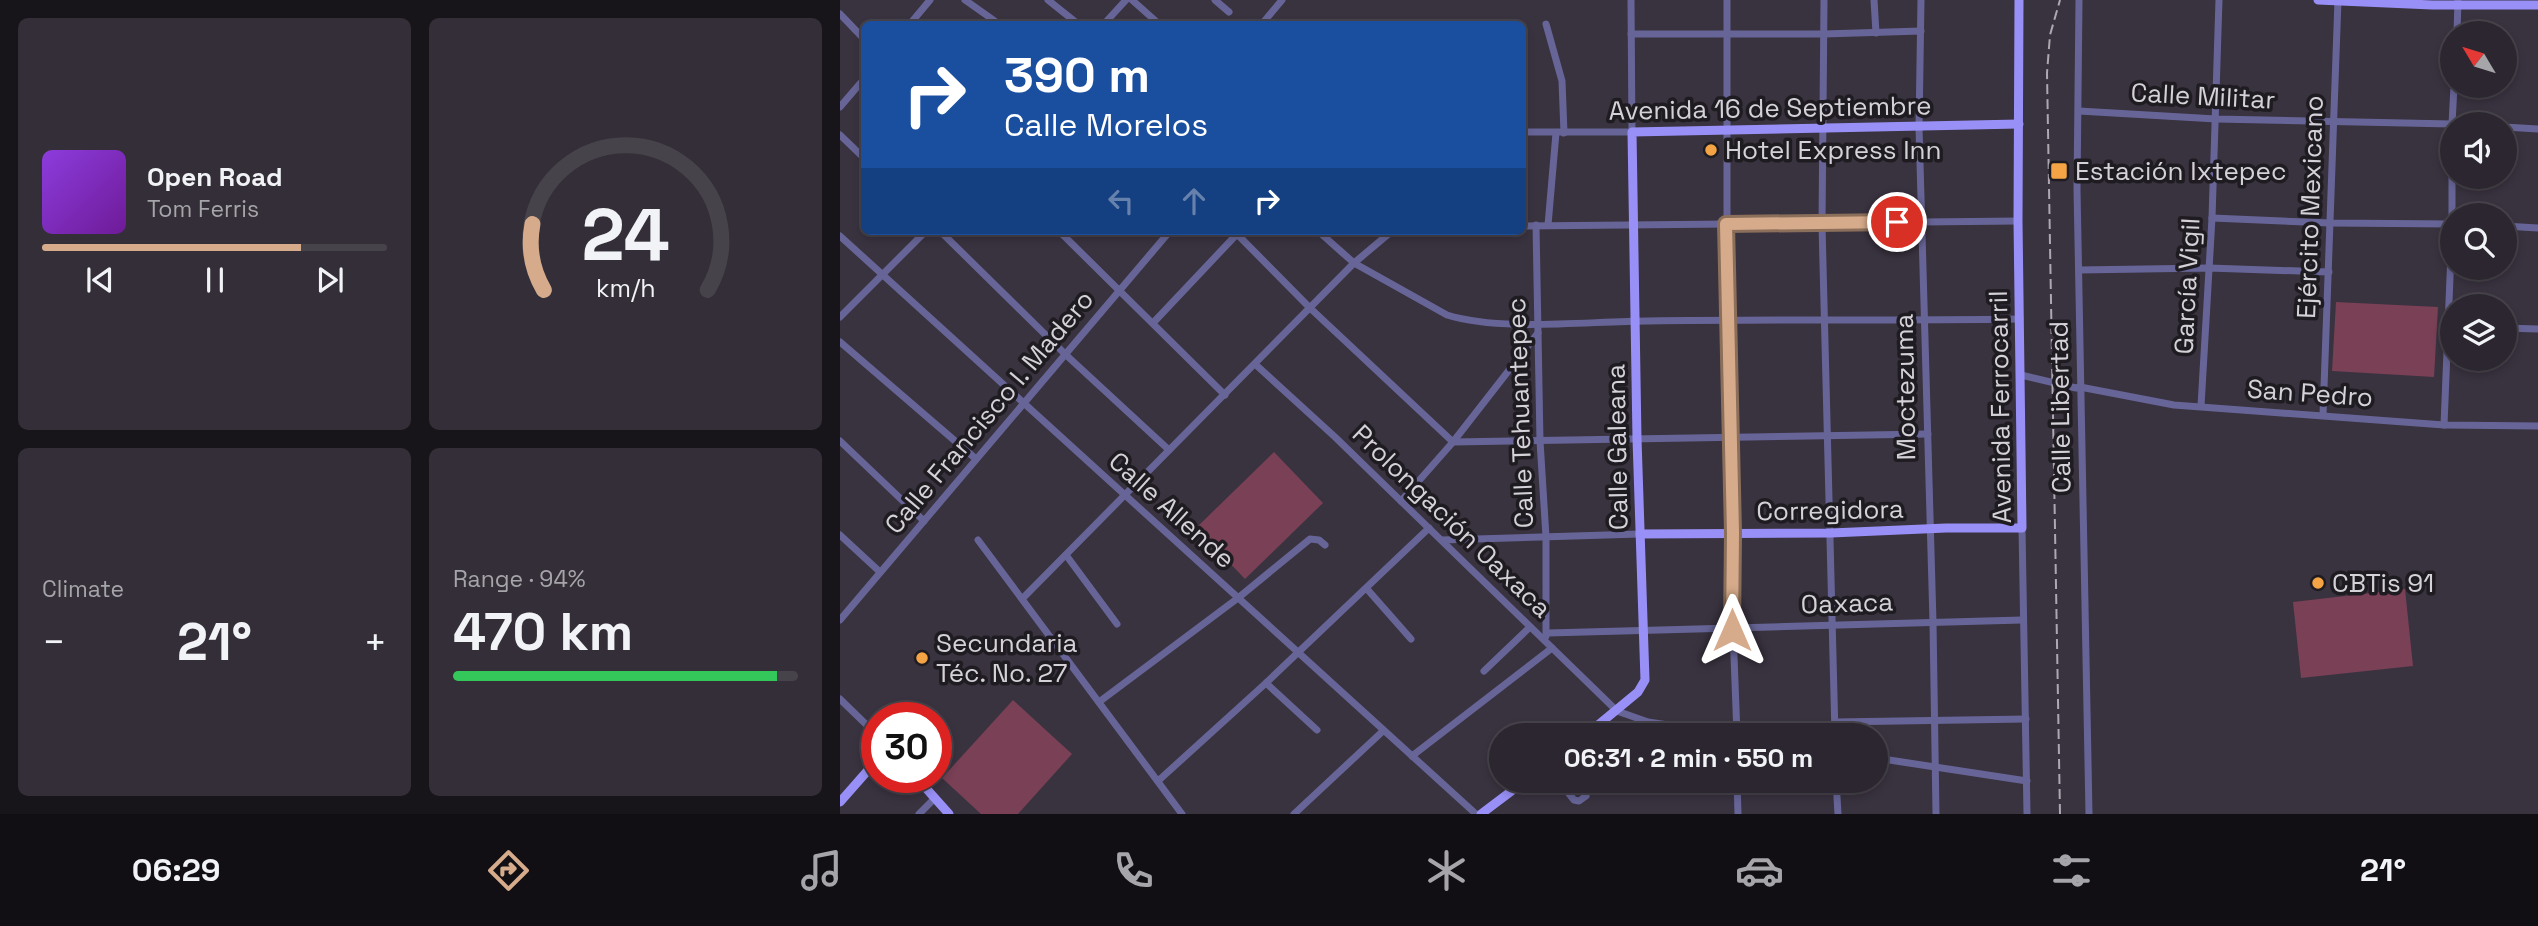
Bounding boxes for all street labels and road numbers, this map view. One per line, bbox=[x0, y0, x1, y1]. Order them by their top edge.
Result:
street label: Calle Militar bbox=[2130, 75, 2276, 117]
street label: Avenida 16 de Septiembre bbox=[1608, 88, 1932, 128]
street label: Ejército Mexicano bbox=[2289, 95, 2331, 319]
street label: García Vigil bbox=[2166, 217, 2208, 355]
street label: Calle Francisco I. Madero bbox=[877, 283, 1101, 541]
street label: Avenida Ferrocarril bbox=[1981, 290, 2019, 524]
street label: Calle Tehuantepec bbox=[1499, 297, 1541, 529]
street label: Moctezuma bbox=[1887, 313, 1923, 461]
street label: Calle Libertad bbox=[2041, 321, 2079, 493]
street label: Calle Galeana bbox=[1599, 364, 1635, 530]
street label: San Pedro bbox=[2246, 372, 2374, 414]
street label: Prolongación Oaxaca bbox=[1345, 417, 1559, 625]
street label: Calle Allende bbox=[1102, 444, 1242, 576]
street label: Corregidora bbox=[1756, 492, 1904, 528]
street label: Oaxaca bbox=[1800, 584, 1894, 622]

